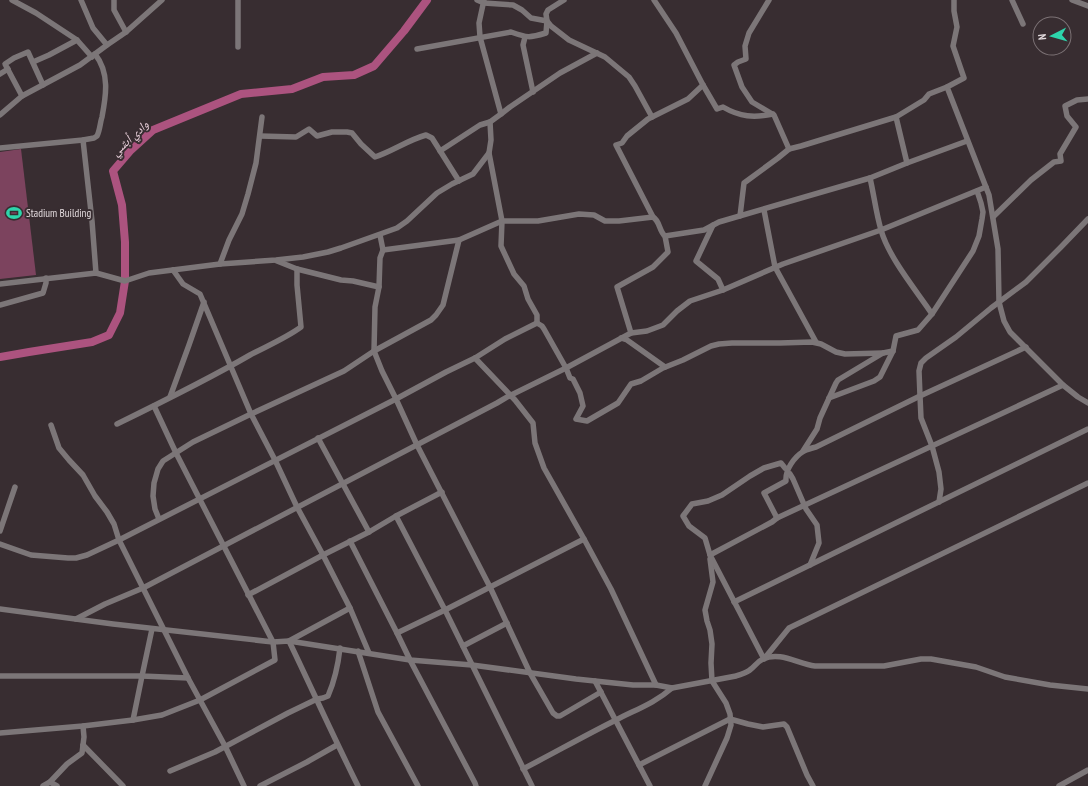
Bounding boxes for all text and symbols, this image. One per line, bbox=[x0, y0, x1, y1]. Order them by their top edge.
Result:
north arrow bbox=[1032, 16, 1072, 56]
text: N bbox=[1035, 33, 1049, 41]
water label: وادي أبشي bbox=[108, 116, 154, 161]
sports icon: Stadium Building bbox=[5, 204, 23, 222]
place label: Stadium Building bbox=[26, 206, 91, 220]

